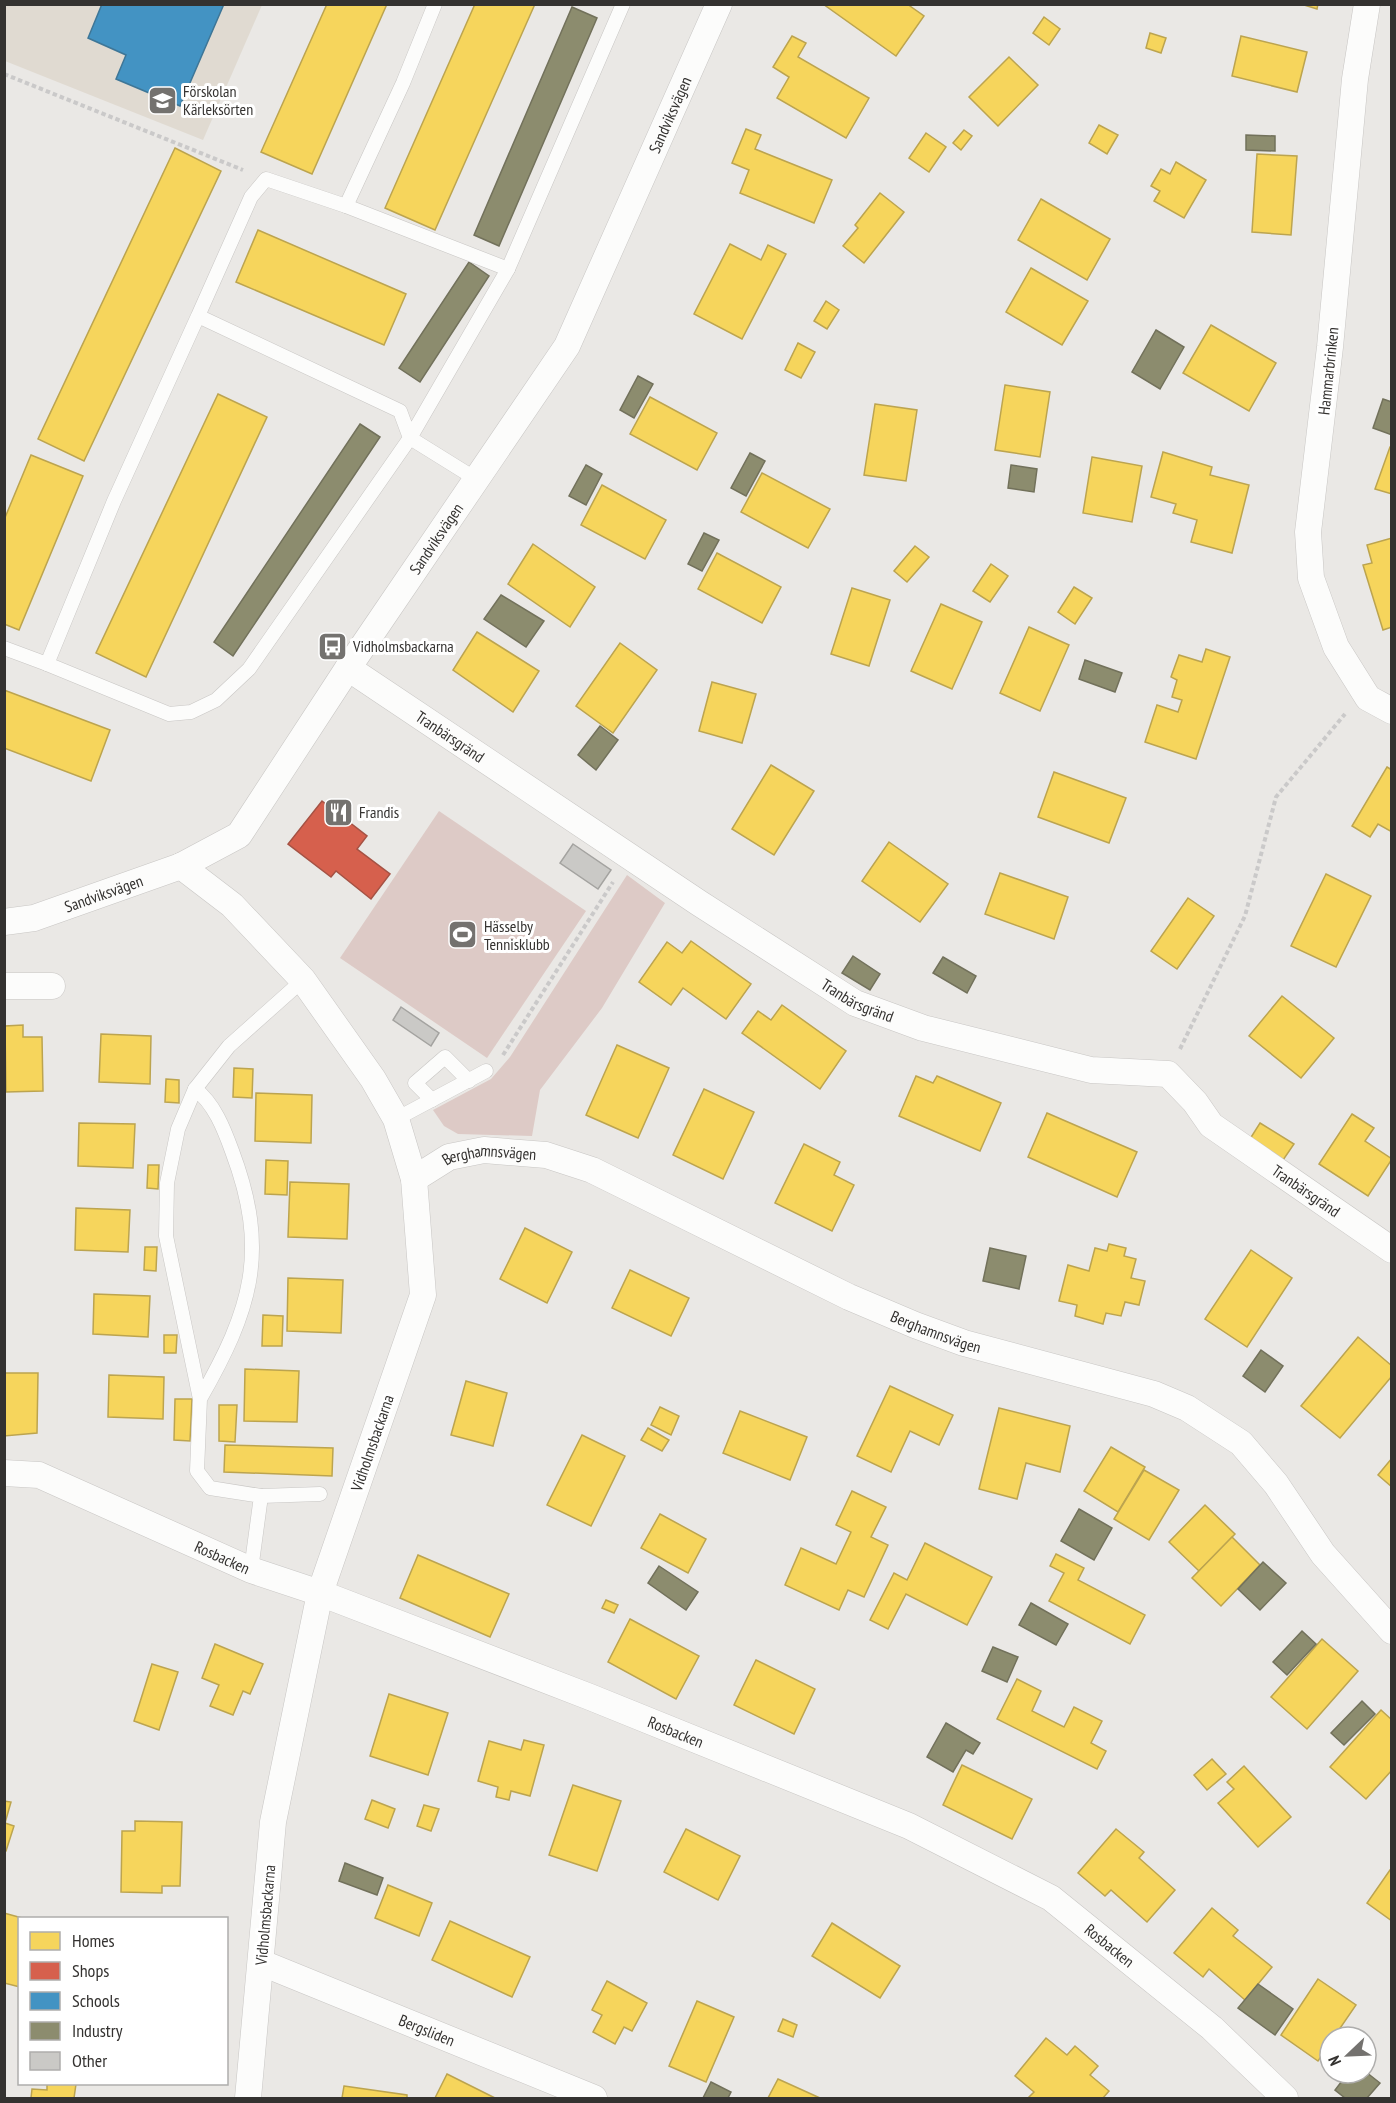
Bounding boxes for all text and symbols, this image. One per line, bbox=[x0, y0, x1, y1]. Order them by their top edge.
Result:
street label: Sandviksvägen bbox=[644, 73, 696, 156]
place label: Förskolan Kärleksörten bbox=[183, 81, 253, 119]
school or university icon: Förskolan Kärleksörten bbox=[146, 84, 178, 116]
street label: Hammarbrinken bbox=[1313, 326, 1343, 416]
street label: Sandviksvägen bbox=[405, 499, 467, 578]
bus stop icon: Vidholmsbackarna bbox=[316, 630, 348, 662]
place label: Vidholmsbackarna bbox=[352, 636, 454, 656]
street label: Tranbärsgränd bbox=[412, 706, 488, 767]
restaurant icon: Frandis bbox=[322, 796, 354, 828]
place label: Frandis bbox=[359, 802, 399, 822]
street label: Sandviksvägen bbox=[62, 870, 145, 916]
place label: Hässelby Tennisklubb bbox=[484, 916, 550, 954]
sports icon: Hässelby Tennisklubb bbox=[447, 919, 479, 951]
street label: Tranbärsgränd bbox=[818, 974, 897, 1026]
street label: Berghamnsvägen bbox=[438, 1140, 537, 1169]
street label: Tranbärsgränd bbox=[1268, 1160, 1344, 1221]
street label: Berghamnsvägen bbox=[888, 1306, 983, 1357]
street label: Vidholmsbackarna bbox=[346, 1392, 398, 1495]
street label: Rosbacken bbox=[192, 1536, 253, 1578]
street label: Rosbacken bbox=[645, 1712, 707, 1752]
street label: Vidholmsbackarna bbox=[251, 1864, 279, 1967]
legend bbox=[18, 1917, 228, 2085]
street label: Rosbacken bbox=[1081, 1919, 1138, 1971]
text: Homes bbox=[72, 1929, 115, 1952]
text: Shops bbox=[72, 1959, 109, 1982]
text: Schools bbox=[72, 1989, 120, 2012]
street label: Bergsliden bbox=[396, 2010, 458, 2050]
text: Industry bbox=[72, 2019, 123, 2042]
north arrow bbox=[1318, 2025, 1378, 2085]
text: Other bbox=[72, 2049, 107, 2072]
text: N bbox=[1323, 2053, 1345, 2069]

